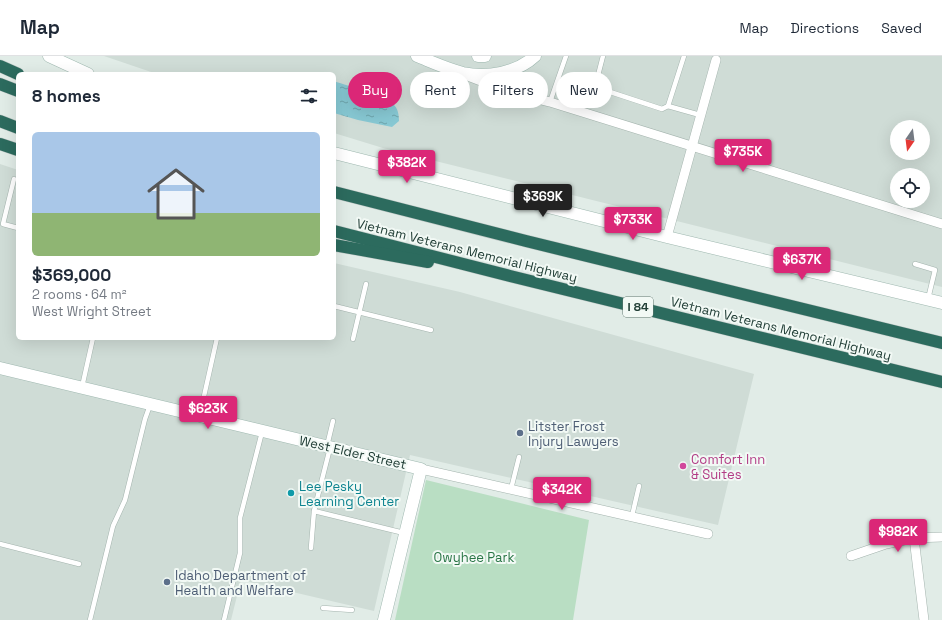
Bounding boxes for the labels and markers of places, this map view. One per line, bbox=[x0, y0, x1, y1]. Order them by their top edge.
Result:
pin: $735K bbox=[715, 139, 771, 173]
pin: $382K bbox=[379, 150, 435, 184]
pin: $369K bbox=[515, 184, 571, 218]
pin: $733K bbox=[605, 207, 661, 241]
pin: $637K bbox=[774, 247, 830, 281]
pin: $623K bbox=[180, 396, 236, 430]
place label: Litster Frost Injury Lawyers bbox=[528, 418, 619, 450]
marker: Litster Frost Injury Lawyers bbox=[515, 428, 525, 438]
place label: Comfort Inn & Suites bbox=[691, 451, 765, 483]
marker: Comfort Inn & Suites bbox=[678, 461, 688, 471]
pin: $342K bbox=[534, 477, 590, 511]
place label: Lee Pesky Learning Center bbox=[299, 478, 399, 510]
marker: Lee Pesky Learning Center bbox=[286, 488, 296, 498]
pin: $982K bbox=[870, 519, 926, 553]
place label: Idaho Department of Health and Welfare bbox=[175, 567, 306, 599]
marker: Idaho Department of Health and Welfare bbox=[162, 577, 172, 587]

